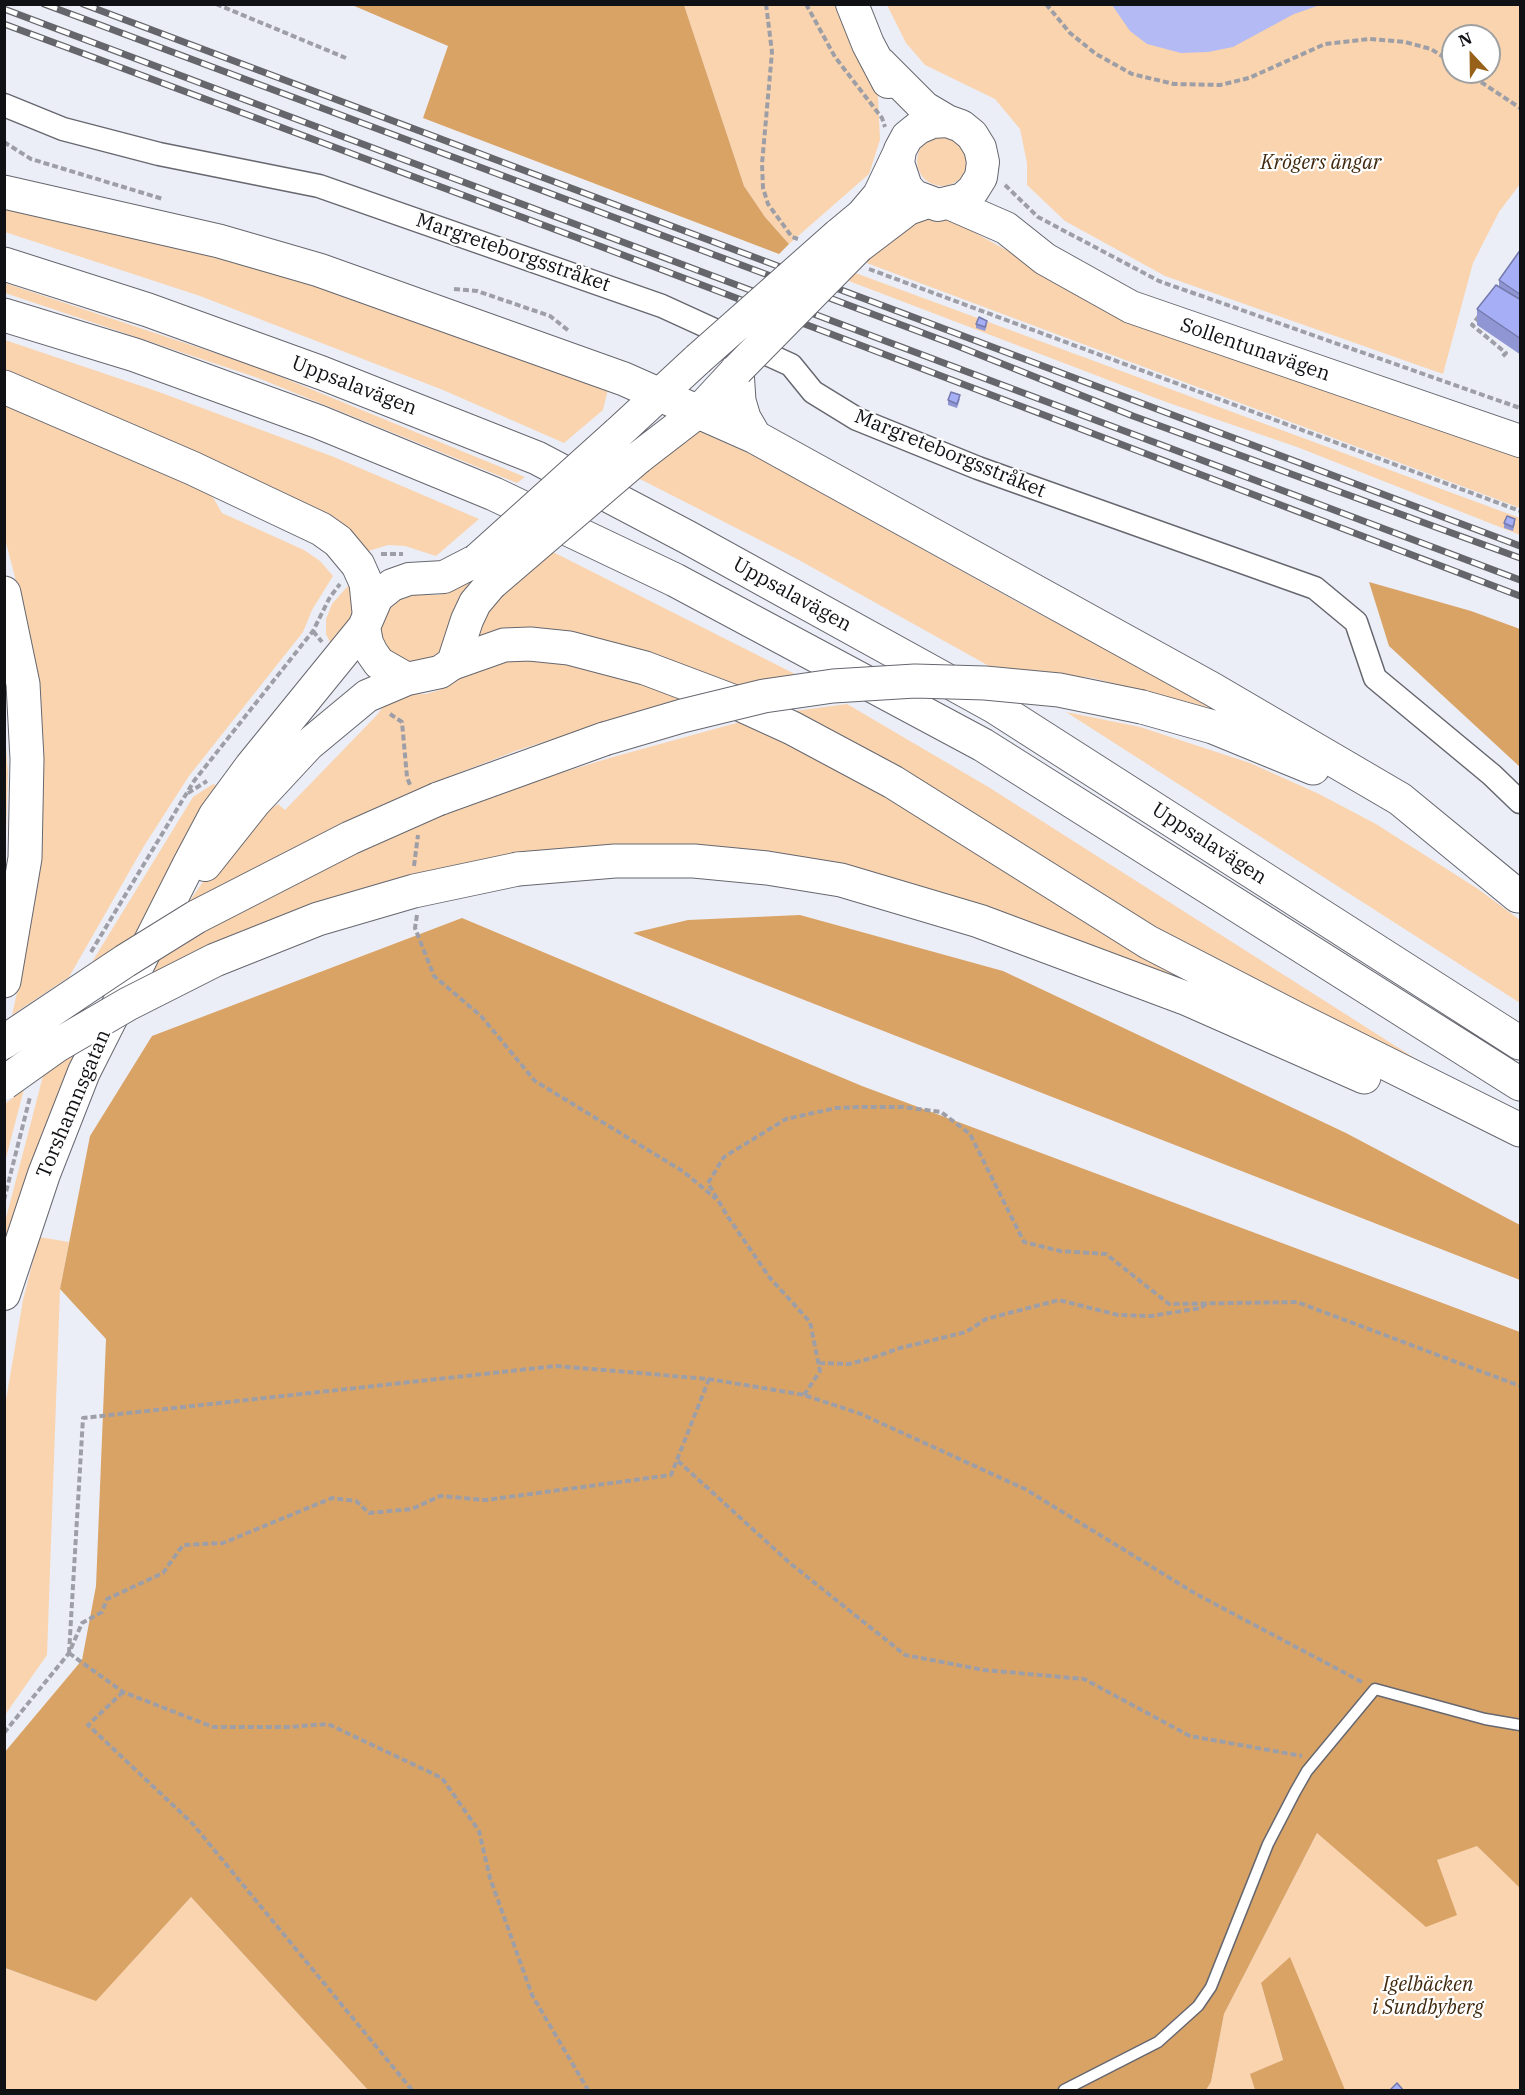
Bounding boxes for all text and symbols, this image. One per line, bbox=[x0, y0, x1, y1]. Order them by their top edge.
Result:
north arrow bbox=[1441, 24, 1501, 84]
text: N bbox=[1455, 28, 1475, 51]
park label: Krögers ängar bbox=[1260, 151, 1382, 175]
street label: Margreteborgsstråket bbox=[413, 208, 613, 298]
street label: Sollentunavägen bbox=[1177, 313, 1333, 387]
street label: Uppsalavägen bbox=[288, 351, 420, 421]
street label: Margreteborgsstråket bbox=[851, 405, 1049, 503]
street label: Uppsalavägen bbox=[728, 552, 856, 638]
street label: Uppsalavägen bbox=[1147, 798, 1271, 890]
street label: Torshamnsgatan bbox=[32, 1026, 116, 1182]
park label: Igelbäcken i Sundbyberg bbox=[1372, 1973, 1484, 2020]

